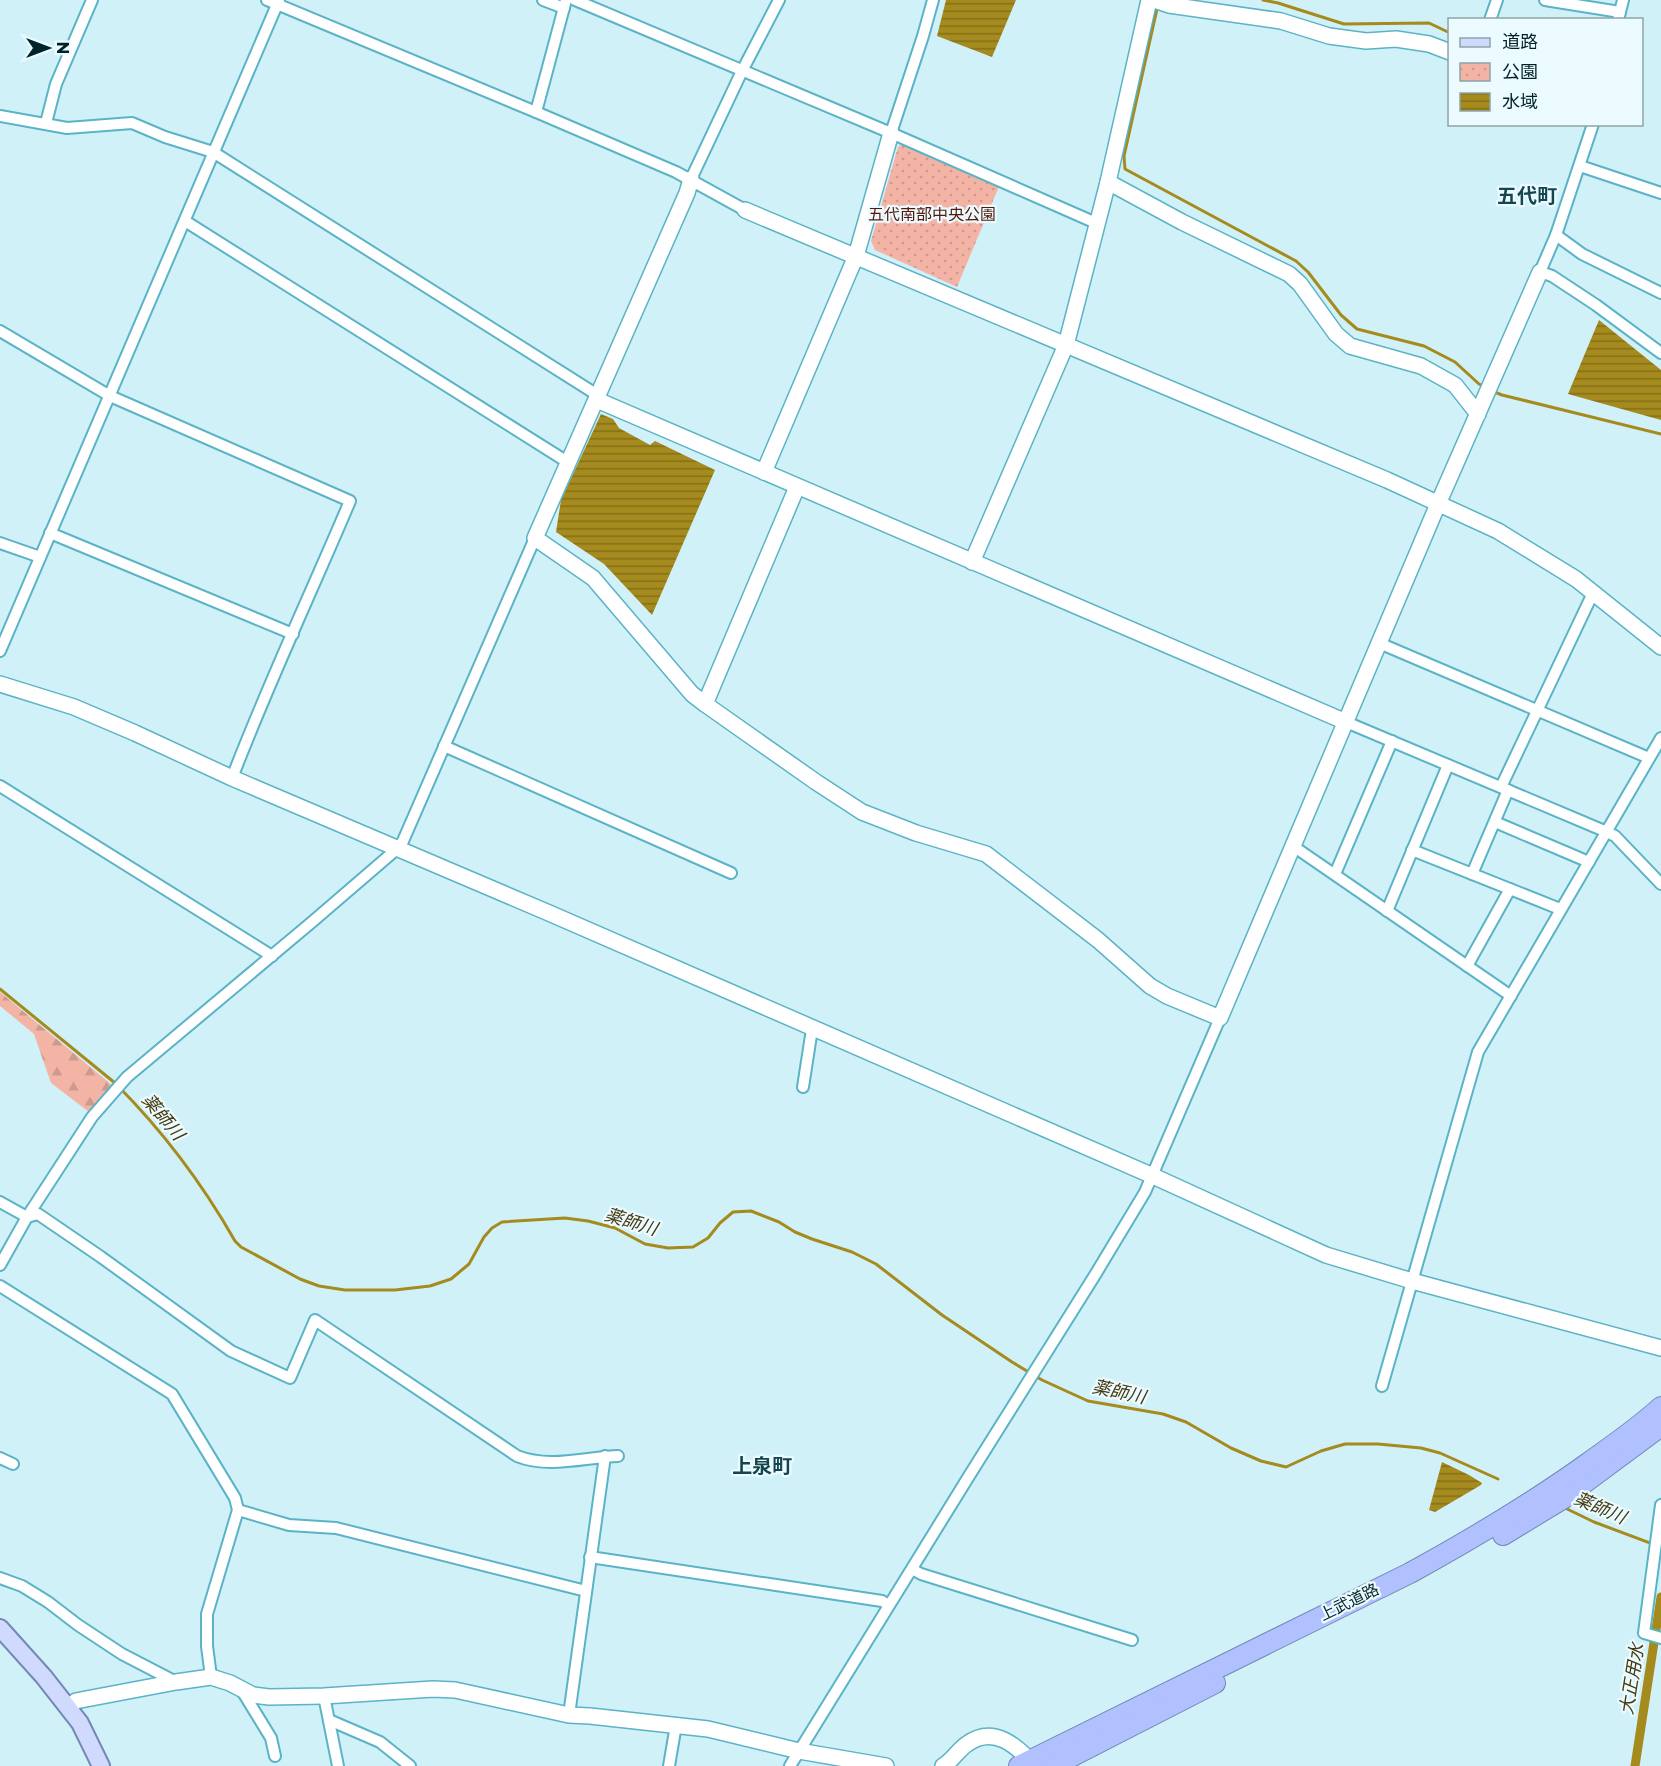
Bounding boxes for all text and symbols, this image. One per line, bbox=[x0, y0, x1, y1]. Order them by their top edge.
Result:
north arrow bbox=[18, 18, 78, 78]
legend bbox=[1448, 18, 1643, 126]
text: 道路 bbox=[1502, 31, 1538, 53]
text: N bbox=[53, 42, 72, 54]
text: 公園 bbox=[1502, 61, 1538, 83]
text: 水域 bbox=[1502, 91, 1538, 113]
district label: 五代町 bbox=[1497, 184, 1557, 208]
park label: 五代南部中央公園 bbox=[868, 205, 996, 224]
water label: 薬師川 bbox=[137, 1089, 190, 1146]
water label: 薬師川 bbox=[602, 1204, 662, 1241]
water label: 薬師川 bbox=[1090, 1376, 1150, 1409]
district label: 上泉町 bbox=[732, 1454, 792, 1478]
water label: 薬師川 bbox=[1571, 1487, 1631, 1529]
street label: 上武道路 bbox=[1316, 1579, 1382, 1625]
water label: 大正用水 bbox=[1616, 1640, 1649, 1716]

